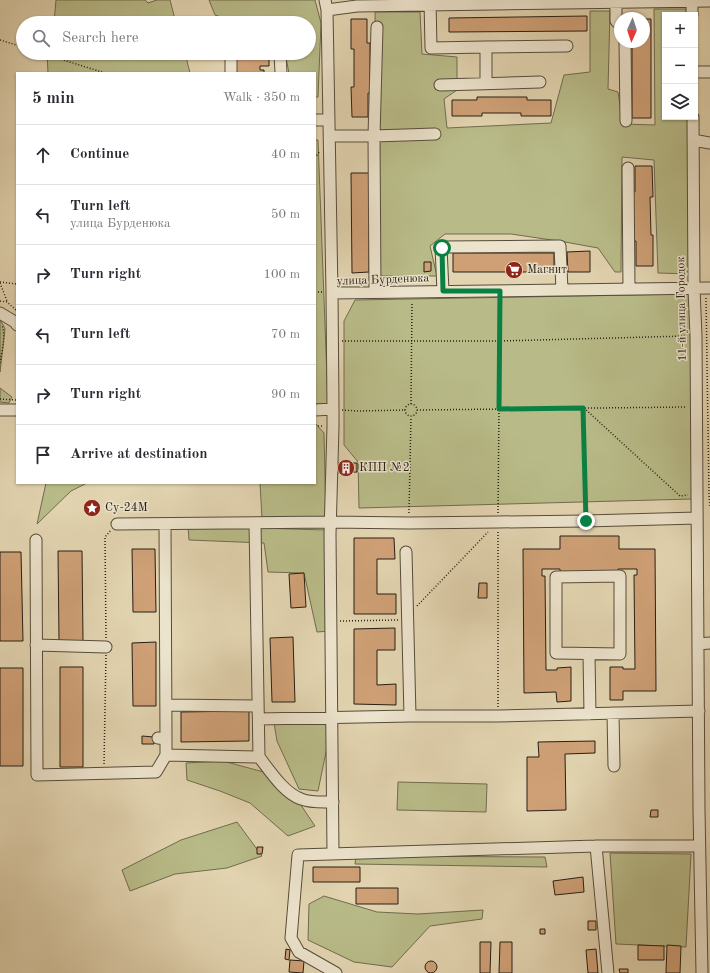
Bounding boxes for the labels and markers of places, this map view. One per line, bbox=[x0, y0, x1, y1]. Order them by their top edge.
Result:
supermarket icon: Магнит bbox=[504, 260, 524, 280]
place label: Магнит bbox=[527, 264, 567, 276]
building icon: КПП №2 bbox=[336, 458, 356, 478]
place label: КПП №2 bbox=[359, 462, 410, 474]
place icon: Су-24М bbox=[82, 498, 102, 518]
place label: Су-24М bbox=[105, 502, 148, 514]

